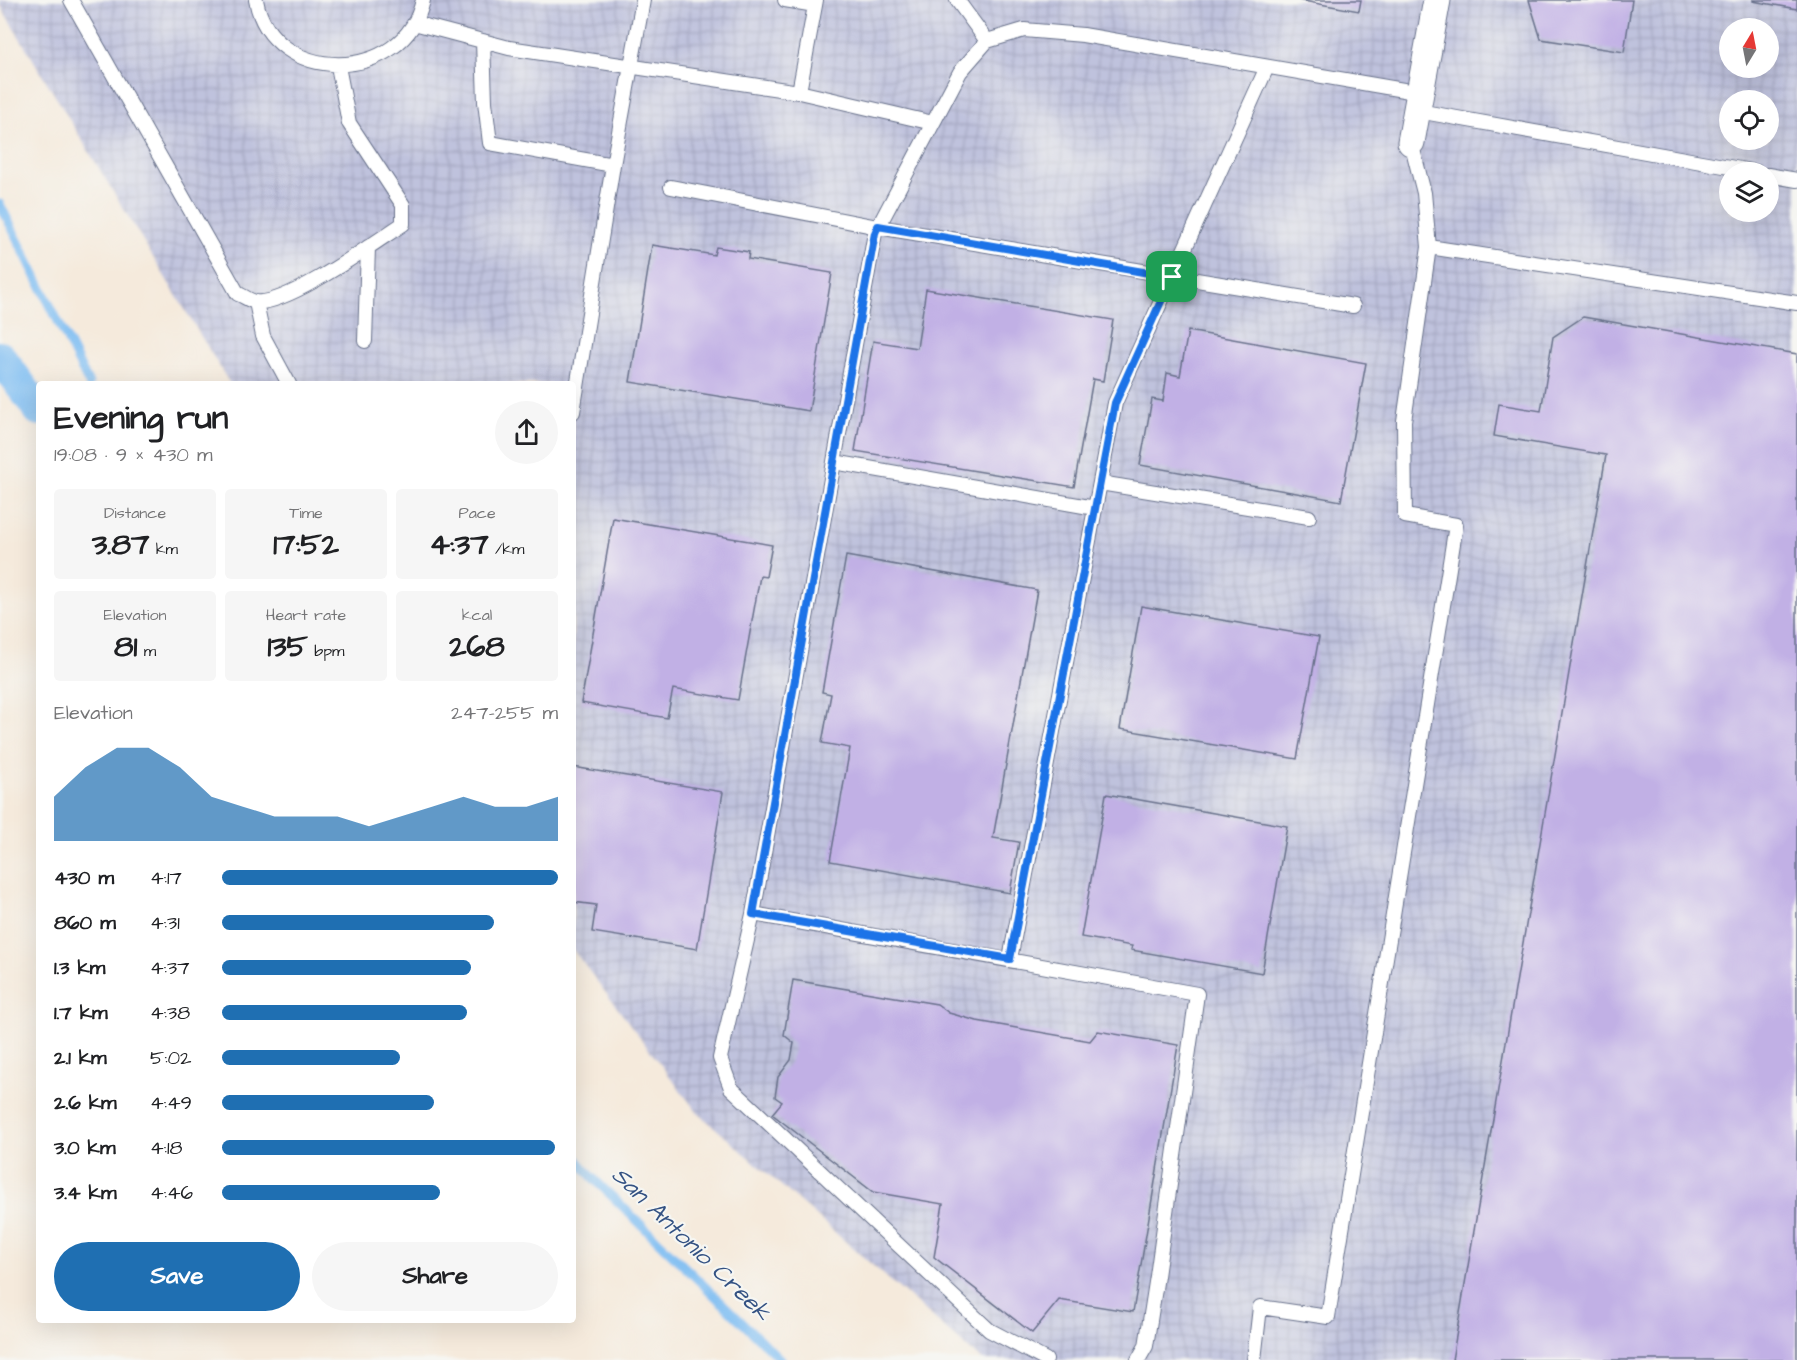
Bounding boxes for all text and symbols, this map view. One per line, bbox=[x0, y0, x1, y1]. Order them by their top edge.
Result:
north arrow bbox=[1719, 18, 1779, 78]
map controls bbox=[1719, 18, 1779, 222]
button: locate bbox=[1719, 90, 1779, 150]
button: layers bbox=[1719, 162, 1779, 222]
pin bbox=[1146, 251, 1197, 302]
icon: arrive bbox=[1155, 260, 1188, 293]
text: Evening run bbox=[54, 395, 228, 441]
button: share bbox=[495, 401, 558, 464]
text: 19:08 · 9 × 430 m bbox=[54, 441, 213, 469]
text: Distance bbox=[104, 502, 166, 524]
text: Time bbox=[289, 502, 323, 524]
text: Pace bbox=[458, 502, 496, 524]
text: 3.87 bbox=[92, 524, 149, 566]
text: 17:52 bbox=[273, 524, 339, 566]
text: 4:37 bbox=[429, 524, 489, 566]
text: km bbox=[149, 538, 178, 560]
text: /km bbox=[489, 538, 525, 560]
text: Elevation bbox=[104, 604, 166, 626]
text: Heart rate bbox=[266, 604, 346, 626]
text: kcal bbox=[462, 604, 492, 626]
text: 81 bbox=[114, 626, 137, 668]
text: 135 bbox=[267, 626, 308, 668]
text: 268 bbox=[449, 626, 505, 668]
text: m bbox=[137, 640, 156, 662]
text: bpm bbox=[308, 640, 345, 662]
text: Elevation bbox=[54, 699, 133, 727]
text: 247–255 m bbox=[451, 699, 558, 727]
text: 430 m bbox=[54, 864, 114, 892]
text: 4:17 bbox=[150, 864, 182, 892]
text: 860 m bbox=[54, 909, 116, 937]
text: 4:31 bbox=[150, 909, 180, 937]
text: 1.3 km bbox=[54, 954, 105, 982]
text: 4:37 bbox=[150, 954, 189, 982]
text: 1.7 km bbox=[54, 999, 108, 1027]
text: 4:38 bbox=[150, 999, 190, 1027]
text: 2.1 km bbox=[54, 1044, 107, 1072]
text: 5:02 bbox=[150, 1044, 192, 1072]
text: 2.6 km bbox=[54, 1089, 117, 1117]
text: 4:49 bbox=[150, 1089, 192, 1117]
text: 3.0 km bbox=[54, 1134, 115, 1162]
text: 4:18 bbox=[150, 1134, 182, 1162]
water label: San Antonio Creek bbox=[604, 1159, 779, 1330]
text: 3.4 km bbox=[54, 1179, 116, 1207]
text: 4:46 bbox=[150, 1179, 193, 1207]
button: Save bbox=[54, 1242, 300, 1311]
button: Share bbox=[312, 1242, 558, 1311]

